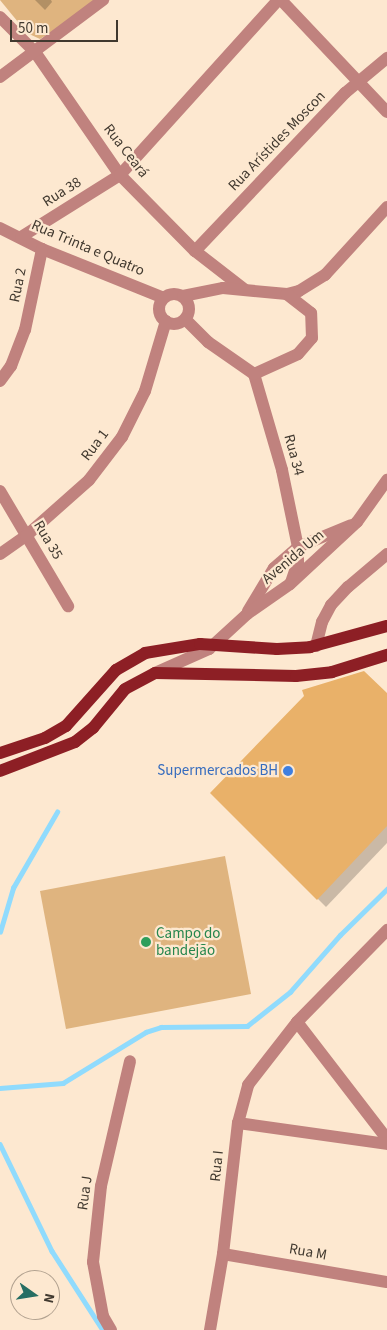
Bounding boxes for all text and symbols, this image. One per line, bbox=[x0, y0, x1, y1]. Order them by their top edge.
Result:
scale bar bbox=[12, 10, 120, 42]
text: 50 m bbox=[18, 18, 48, 39]
street label: Rua Arístides Moscon bbox=[225, 87, 329, 195]
street label: Rua Ceará bbox=[100, 121, 152, 181]
street label: Rua 38 bbox=[39, 173, 85, 211]
street label: Rua Trinta e Quatro bbox=[29, 216, 147, 280]
street label: Rua 2 bbox=[6, 266, 30, 304]
street label: Rua 1 bbox=[77, 426, 113, 464]
street label: Rua 34 bbox=[280, 432, 308, 478]
street label: Rua 35 bbox=[29, 517, 67, 563]
street label: Avenida Um bbox=[258, 526, 328, 588]
place label: Supermercados BH bbox=[157, 762, 278, 780]
marker: Supermercados BH bbox=[282, 765, 294, 777]
place label: Campo do bandejão bbox=[156, 924, 220, 959]
marker: Campo do bandejão bbox=[140, 936, 152, 948]
street label: Rua I bbox=[206, 1150, 228, 1182]
street label: Rua J bbox=[74, 1175, 96, 1211]
street label: Rua M bbox=[288, 1240, 328, 1264]
north arrow bbox=[10, 1270, 60, 1320]
text: N bbox=[38, 1291, 59, 1305]

